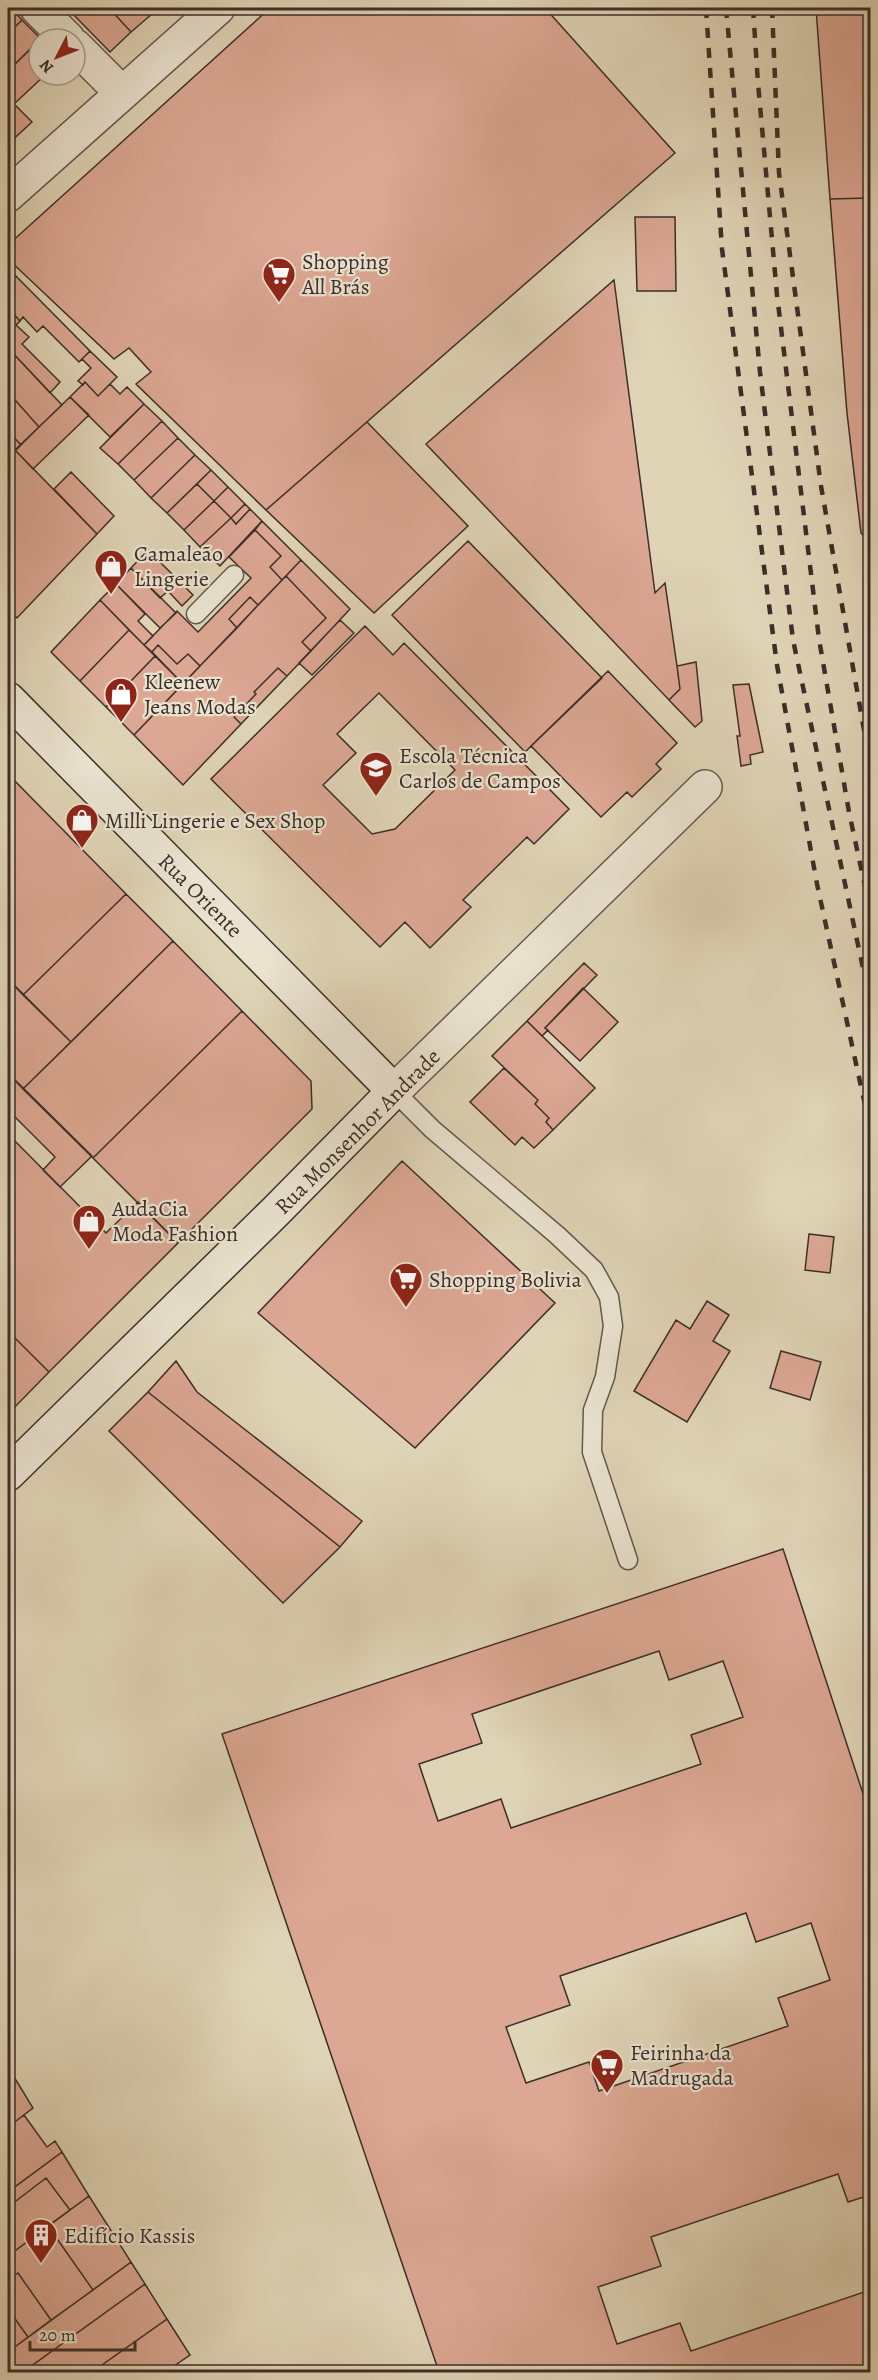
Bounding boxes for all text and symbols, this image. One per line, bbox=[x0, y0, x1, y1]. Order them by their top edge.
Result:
north arrow bbox=[27, 27, 87, 87]
text: N bbox=[34, 54, 59, 78]
place label: Shopping All Brás bbox=[301, 247, 389, 302]
supermarket icon: Shopping All Brás bbox=[261, 256, 297, 303]
place label: Camaleão Lingerie bbox=[134, 539, 223, 594]
shop icon: Camaleão Lingerie bbox=[93, 548, 129, 595]
place label: Kleenew Jeans Modas bbox=[144, 667, 256, 722]
shop icon: Kleenew Jeans Modas bbox=[103, 676, 139, 723]
place label: Escola Técnica Carlos de Campos bbox=[399, 741, 561, 796]
school or university icon: Escola Técnica Carlos de Campos bbox=[358, 750, 394, 797]
shop icon: Milli Lingerie e Sex Shop bbox=[64, 802, 100, 849]
place label: Milli Lingerie e Sex Shop bbox=[105, 806, 325, 836]
street label: Rua Oriente bbox=[151, 847, 249, 945]
street label: Rua Monsenhor Andrade bbox=[268, 1042, 447, 1221]
place label: AudaCia Moda Fashion bbox=[111, 1194, 238, 1249]
shop icon: AudaCia Moda Fashion bbox=[71, 1203, 107, 1250]
supermarket icon: Shopping Bolivia bbox=[388, 1261, 424, 1308]
place label: Shopping Bolivia bbox=[429, 1265, 582, 1295]
place label: Feirinha da Madrugada bbox=[630, 2038, 735, 2093]
supermarket icon: Feirinha da Madrugada bbox=[589, 2047, 625, 2094]
building icon: Edifício Kassis bbox=[23, 2217, 59, 2264]
place label: Edifício Kassis bbox=[64, 2221, 195, 2251]
scale bar bbox=[30, 2314, 135, 2352]
text: 20 m bbox=[39, 2323, 76, 2347]

